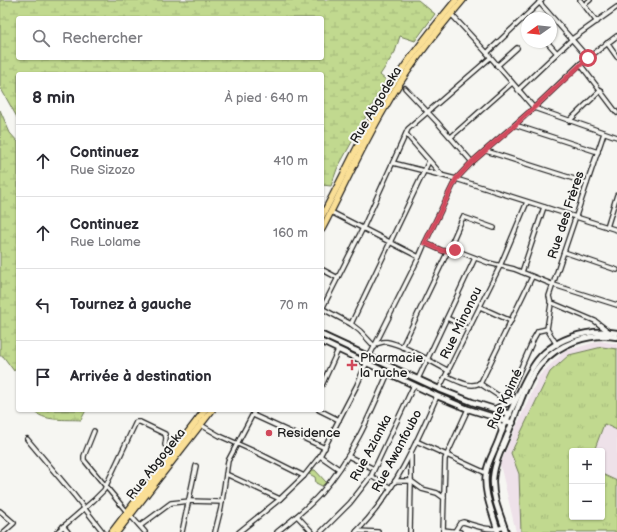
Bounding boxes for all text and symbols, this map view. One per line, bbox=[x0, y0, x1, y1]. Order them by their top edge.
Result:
north arrow bbox=[521, 12, 557, 48]
search box bbox=[16, 16, 324, 60]
icon: search bbox=[30, 27, 52, 49]
text: Rechercher bbox=[62, 29, 142, 48]
route start bbox=[579, 49, 597, 67]
street label: Rue Abgodeka bbox=[347, 64, 405, 146]
text: 8 min bbox=[32, 88, 75, 108]
text: À pied · 640 m bbox=[225, 90, 308, 106]
text: Continuez bbox=[70, 143, 139, 162]
icon: ahead bbox=[32, 150, 54, 172]
text: 410 m bbox=[273, 153, 308, 169]
text: Rue Sizozo bbox=[70, 162, 135, 178]
street label: Rue des Frères bbox=[544, 169, 588, 261]
text: Continuez bbox=[70, 215, 139, 234]
icon: ahead bbox=[32, 222, 54, 244]
text: 160 m bbox=[273, 225, 308, 241]
text: Rue Lolame bbox=[70, 234, 141, 250]
route end bbox=[446, 241, 464, 259]
street label: Rue Minonou bbox=[437, 284, 485, 362]
icon: left bbox=[32, 294, 54, 316]
text: Tournez à gauche bbox=[70, 295, 191, 314]
text: 70 m bbox=[280, 297, 308, 313]
place label: Pharmacie la ruche bbox=[360, 350, 423, 381]
marker: Pharmacie la ruche bbox=[347, 360, 357, 370]
icon: arrive bbox=[32, 366, 54, 388]
street label: Rue Kpimé bbox=[484, 366, 526, 432]
text: Arrivée à destination bbox=[70, 367, 212, 386]
street label: Rue Awanfoubo bbox=[368, 407, 426, 495]
street label: Rue Azianka bbox=[347, 412, 395, 484]
street label: Rue Abgogeka bbox=[123, 425, 189, 503]
place label: Residence bbox=[277, 425, 341, 441]
marker: Residence bbox=[264, 428, 274, 438]
map controls bbox=[569, 448, 605, 520]
button: + bbox=[569, 448, 605, 484]
button: − bbox=[569, 484, 605, 520]

